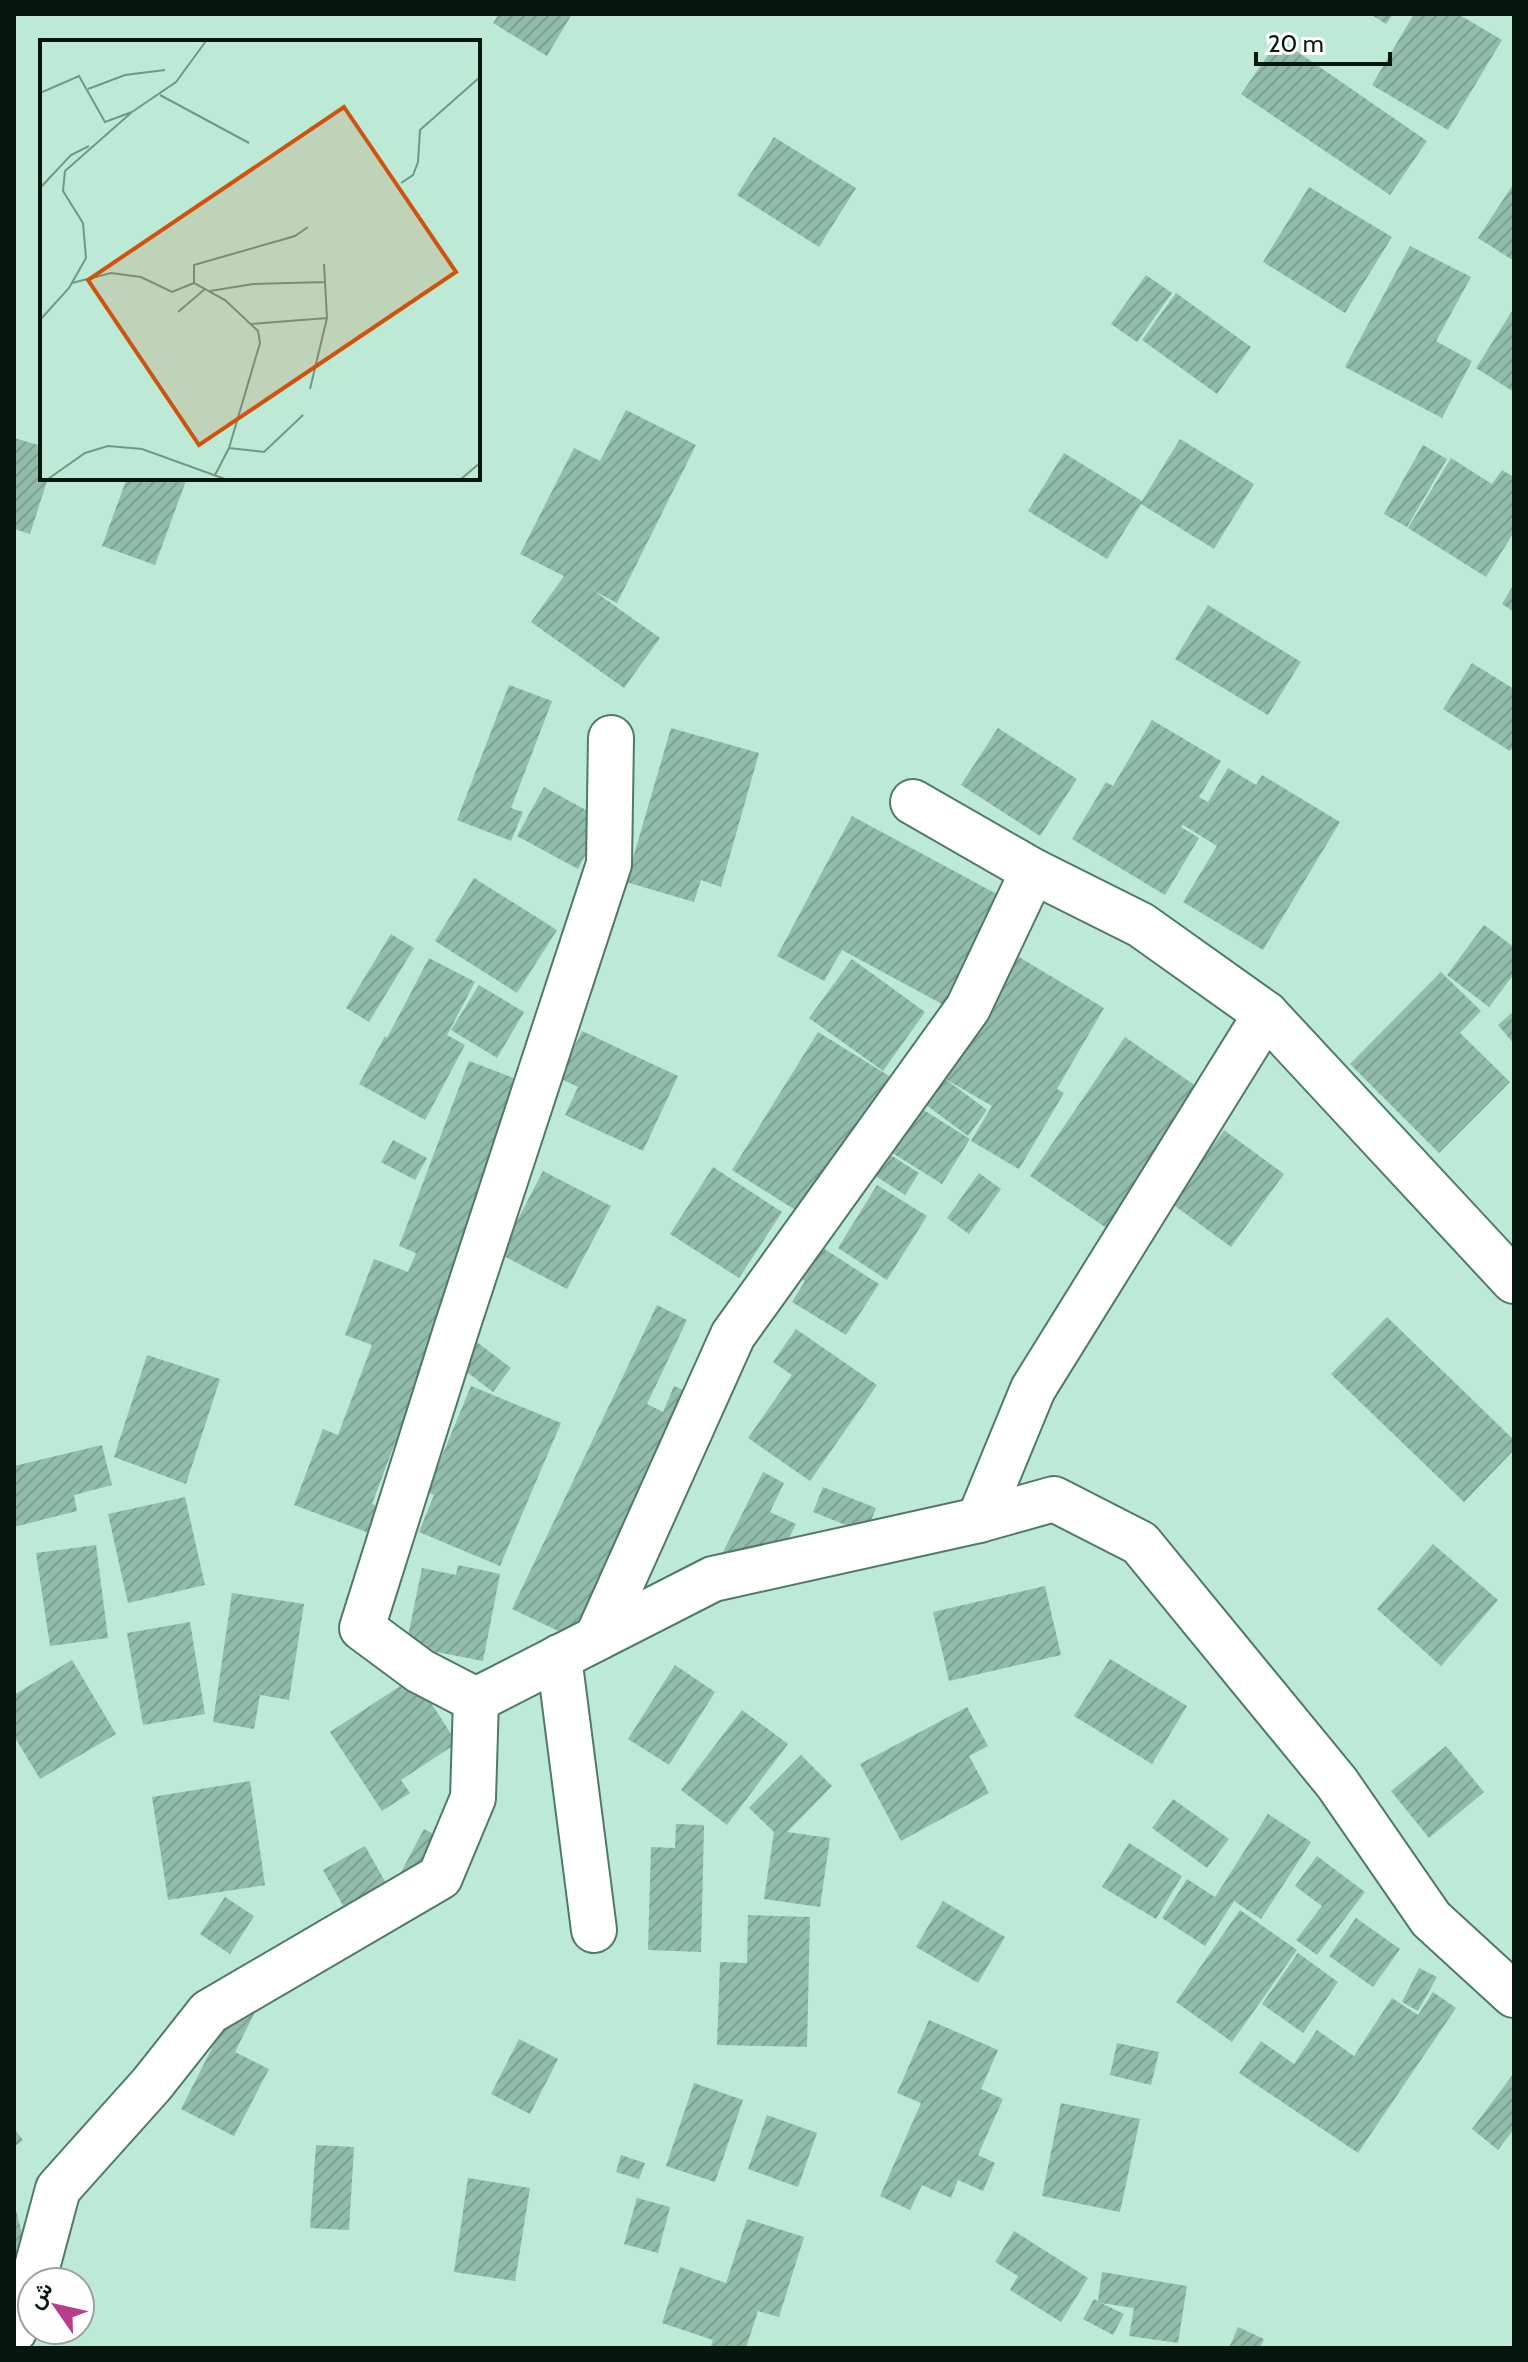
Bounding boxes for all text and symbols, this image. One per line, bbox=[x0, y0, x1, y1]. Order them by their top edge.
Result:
scale bar bbox=[1256, 16, 1390, 66]
text: 20 m bbox=[1268, 29, 1324, 58]
inset map bbox=[40, 40, 480, 480]
north arrow bbox=[16, 2266, 96, 2346]
text: ش bbox=[21, 2277, 58, 2314]

